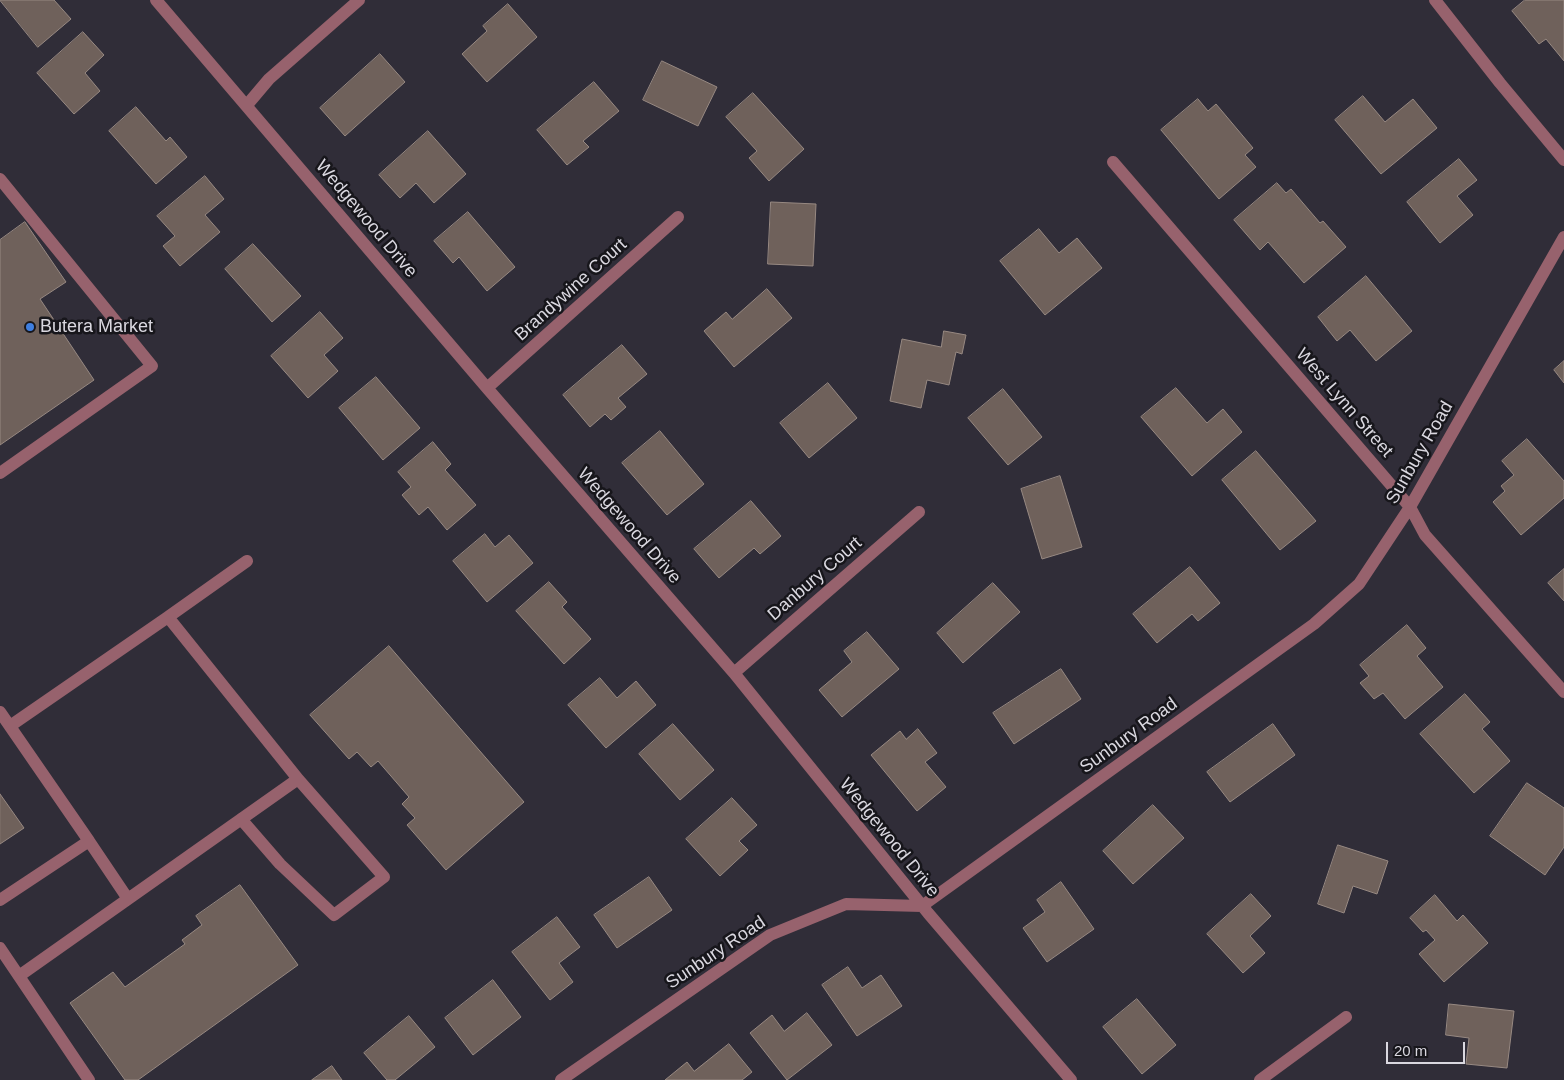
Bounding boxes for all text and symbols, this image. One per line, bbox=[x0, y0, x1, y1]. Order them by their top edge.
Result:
street label: Wedgewood Drive bbox=[311, 156, 421, 282]
street label: Brandywine Court bbox=[511, 234, 631, 346]
place label: Butera Market bbox=[40, 316, 153, 338]
marker: Butera Market bbox=[24, 321, 36, 333]
street label: West Lynn Street bbox=[1291, 344, 1397, 462]
street label: Sunbury Road bbox=[1382, 398, 1458, 508]
street label: Wedgewood Drive bbox=[573, 464, 685, 588]
street label: Danbury Court bbox=[764, 532, 866, 626]
street label: Sunbury Road bbox=[1076, 693, 1182, 779]
street label: Wedgewood Drive bbox=[834, 774, 944, 902]
street label: Sunbury Road bbox=[662, 912, 770, 994]
scale bar bbox=[1389, 1032, 1468, 1064]
text: 20 m bbox=[1394, 1042, 1427, 1059]

